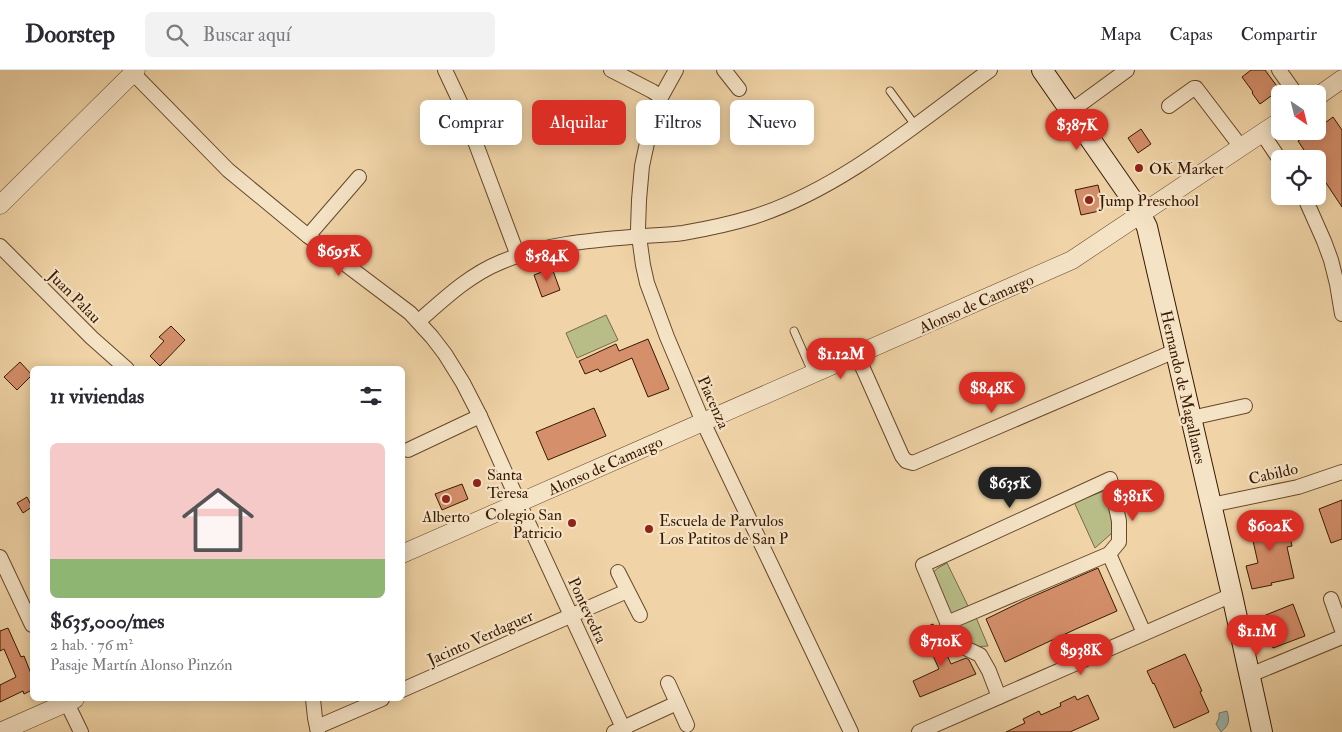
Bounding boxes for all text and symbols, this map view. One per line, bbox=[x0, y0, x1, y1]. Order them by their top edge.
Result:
search box bbox=[145, 12, 495, 57]
text: Doorstep bbox=[25, 19, 115, 50]
icon: search bbox=[163, 21, 191, 49]
text: Buscar aquí bbox=[203, 23, 291, 47]
text: Mapa bbox=[1100, 23, 1142, 46]
text: Capas bbox=[1170, 23, 1213, 46]
text: Compartir bbox=[1241, 23, 1317, 46]
north arrow bbox=[1271, 85, 1326, 140]
map controls bbox=[1271, 85, 1326, 205]
chip: Comprar bbox=[420, 100, 522, 145]
chip: Alquilar bbox=[532, 100, 626, 145]
chip: Filtros bbox=[636, 100, 720, 145]
chip: Nuevo bbox=[730, 100, 814, 145]
pin: $387K bbox=[1042, 108, 1112, 151]
text: $387K bbox=[1056, 115, 1098, 135]
button: locate bbox=[1271, 150, 1326, 205]
place label: OK Market bbox=[1149, 159, 1224, 179]
marker: OK Market bbox=[1133, 162, 1145, 174]
place label: Jump Preschool bbox=[1098, 191, 1199, 212]
marker: Jump Preschool bbox=[1083, 194, 1095, 206]
pin: $695K bbox=[304, 234, 374, 277]
pin: $584K bbox=[512, 240, 582, 282]
text: $695K bbox=[317, 241, 361, 261]
text: $584K bbox=[525, 246, 569, 266]
street label: Juan Palau bbox=[42, 265, 105, 328]
street label: Alonso de Camargo bbox=[915, 270, 1037, 339]
street label: Hernando de Magallanes bbox=[1156, 308, 1210, 466]
pin: $1.12M bbox=[800, 338, 882, 380]
text: $1.12M bbox=[817, 344, 865, 364]
pin: $848K bbox=[957, 372, 1027, 414]
street label: Piacenza bbox=[693, 373, 734, 432]
text: $848K bbox=[970, 378, 1014, 398]
icon: filters bbox=[357, 382, 385, 410]
text: 11 viviendas bbox=[50, 383, 144, 410]
street label: Alonso de Camargo bbox=[544, 432, 666, 501]
street label: Cabildo bbox=[1247, 459, 1300, 489]
place label: Santa Teresa bbox=[487, 465, 529, 503]
pin: $635K bbox=[975, 466, 1045, 509]
text: $635K bbox=[989, 473, 1031, 493]
icon: home bbox=[173, 475, 263, 565]
marker: Santa Teresa bbox=[471, 477, 483, 489]
pin: $381K bbox=[1098, 480, 1168, 522]
text: $381K bbox=[1113, 486, 1153, 506]
marker: Alberto bbox=[440, 493, 452, 505]
place label: Colegio San Patricio bbox=[485, 505, 562, 543]
place label: Alberto bbox=[421, 507, 470, 527]
pin: $602K bbox=[1235, 510, 1305, 552]
place label: Escuela de Parvulos Los Patitos de San P bbox=[659, 511, 788, 549]
text: $602K bbox=[1248, 516, 1292, 536]
marker: Colegio San Patricio bbox=[566, 517, 578, 529]
marker: Escuela de Parvulos Los Patitos de San P bbox=[643, 523, 655, 535]
street label: Pontevedra bbox=[563, 574, 611, 647]
street label: Jacinto Verdaguer bbox=[423, 606, 537, 671]
text: $635,000/mes bbox=[50, 608, 164, 635]
pin: $1.1M bbox=[1222, 614, 1292, 657]
text: $1.1M bbox=[1237, 621, 1277, 641]
pin: $710K bbox=[906, 624, 976, 667]
text: $710K bbox=[920, 631, 962, 651]
pin: $938K bbox=[1046, 634, 1116, 676]
text: 2 hab. · 76 m² bbox=[50, 635, 133, 655]
text: $938K bbox=[1060, 640, 1102, 660]
text: Pasaje Martín Alonso Pinzón bbox=[50, 655, 233, 675]

